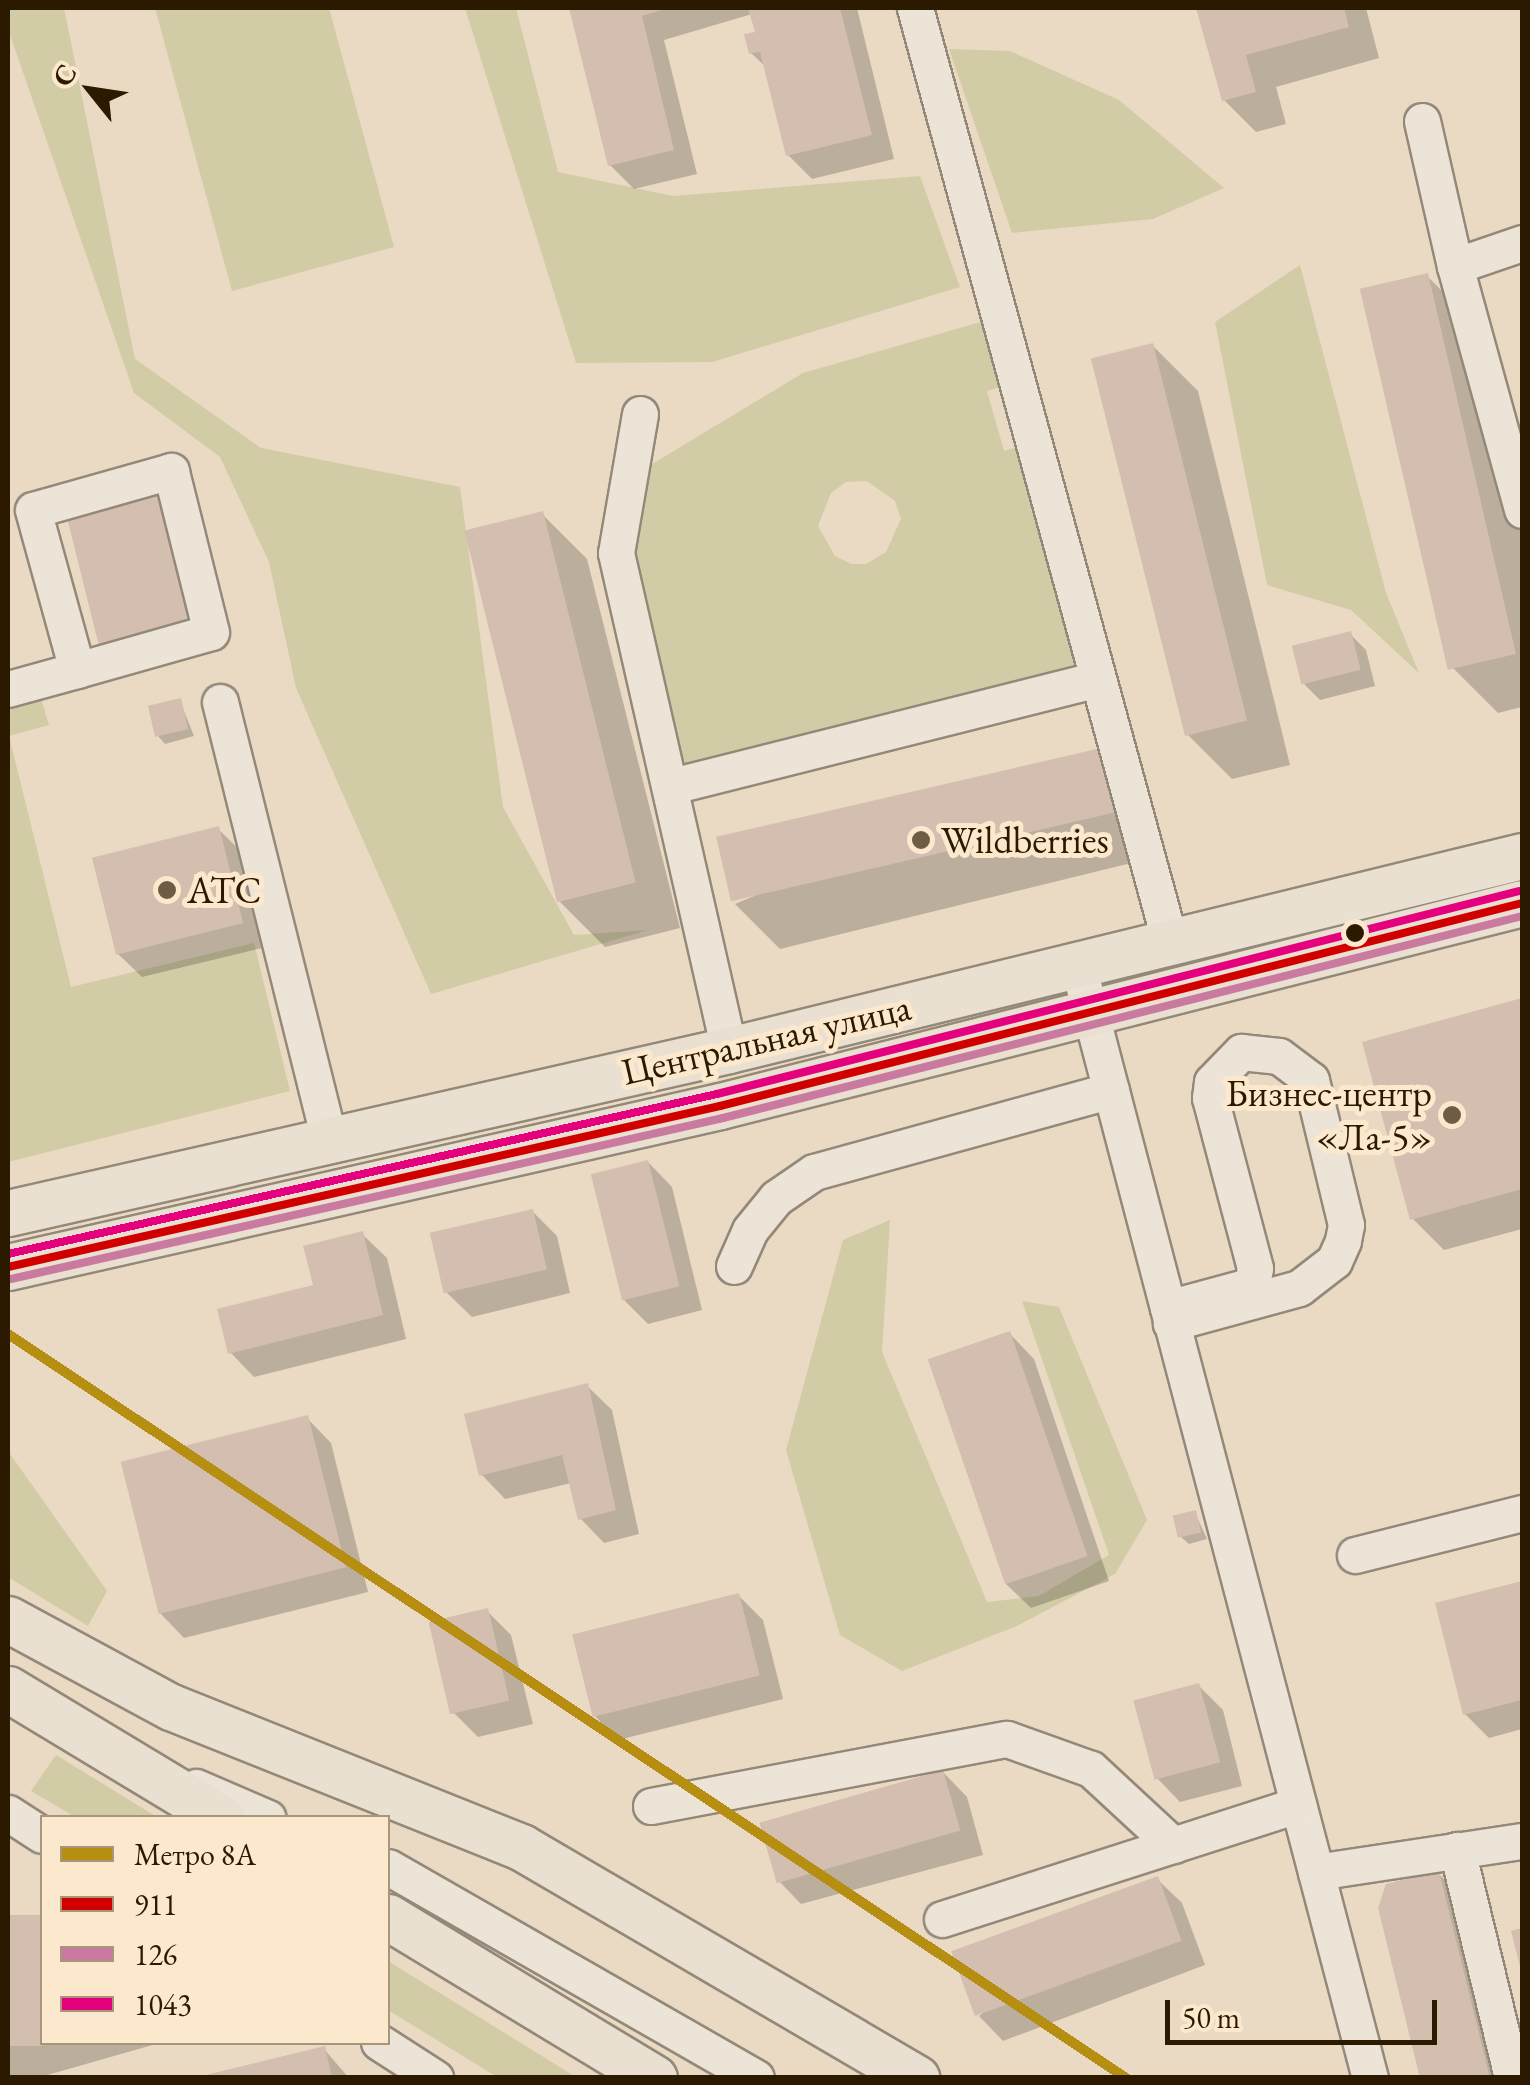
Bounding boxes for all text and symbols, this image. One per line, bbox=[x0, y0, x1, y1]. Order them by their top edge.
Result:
north arrow bbox=[40, 40, 140, 140]
text: С bbox=[43, 57, 85, 93]
place label: Wildberries bbox=[941, 817, 1109, 863]
marker: Wildberries bbox=[910, 829, 932, 851]
place label: АТС bbox=[187, 867, 261, 913]
marker: АТС bbox=[156, 879, 178, 901]
unlabelled marker bbox=[1345, 923, 1365, 943]
street label: Центральная улица bbox=[617, 984, 915, 1094]
place label: Бизнес-центр «Ла-5» bbox=[1226, 1070, 1432, 1160]
marker: Бизнес-центр «Ла-5» bbox=[1441, 1104, 1463, 1126]
legend bbox=[40, 1815, 390, 2045]
text: Метро 8А bbox=[134, 1835, 256, 1874]
text: 911 bbox=[134, 1885, 177, 1924]
text: 126 bbox=[134, 1935, 177, 1974]
scale bar bbox=[1170, 1980, 1442, 2042]
text: 1043 bbox=[134, 1985, 192, 2024]
text: 50 m bbox=[1182, 1998, 1240, 2037]

